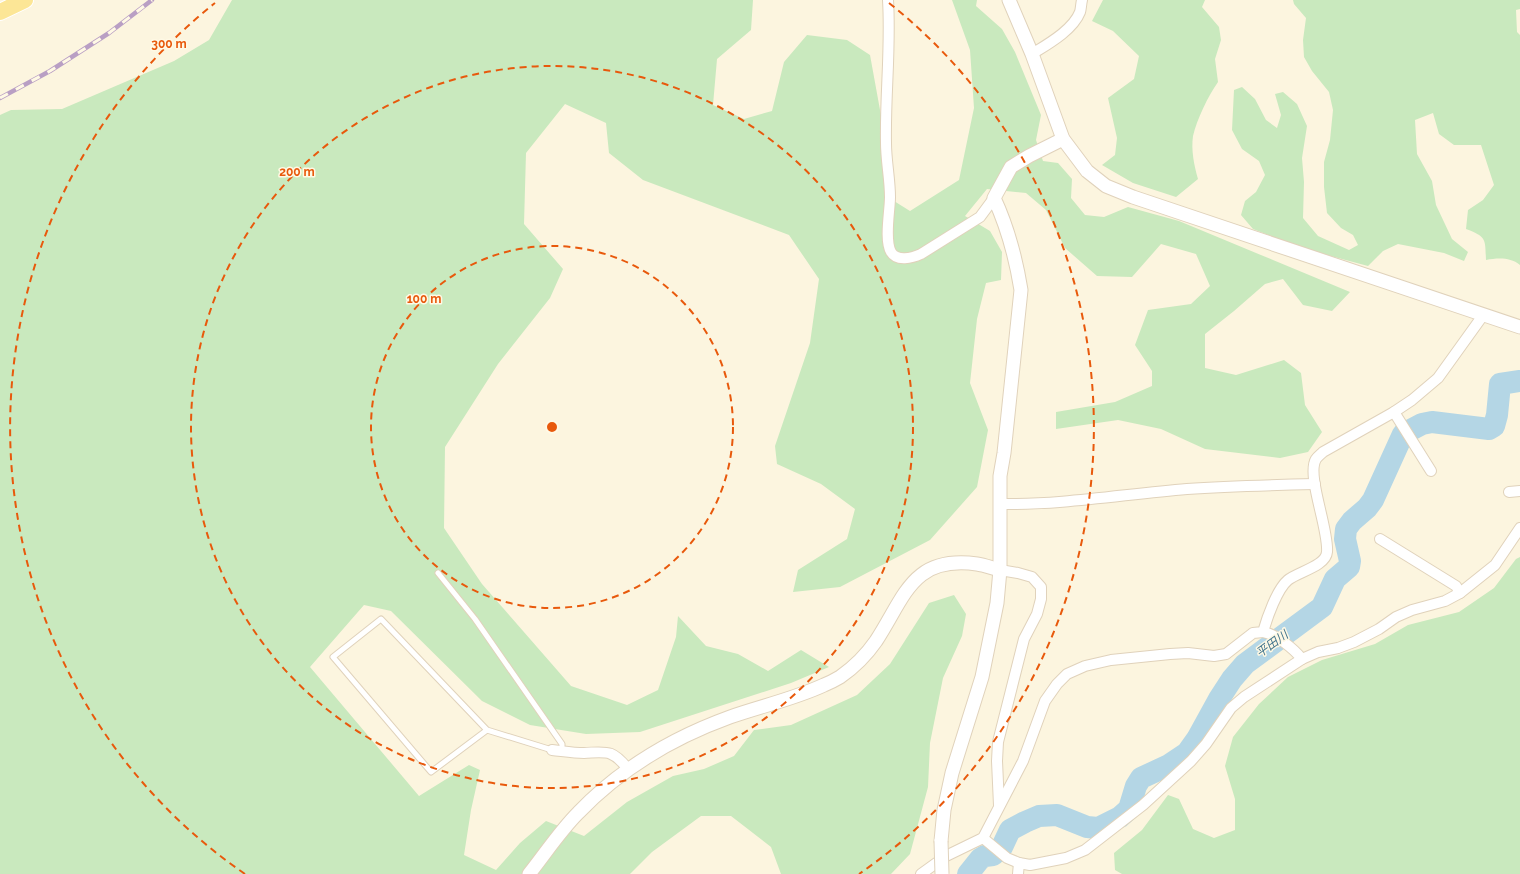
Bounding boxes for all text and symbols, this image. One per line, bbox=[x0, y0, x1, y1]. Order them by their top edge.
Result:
text: 300 m bbox=[151, 37, 187, 51]
text: 200 m bbox=[279, 165, 315, 179]
text: 100 m bbox=[407, 292, 441, 306]
centre of rings bbox=[545, 420, 559, 434]
water label: 平田川 bbox=[1253, 627, 1292, 660]

